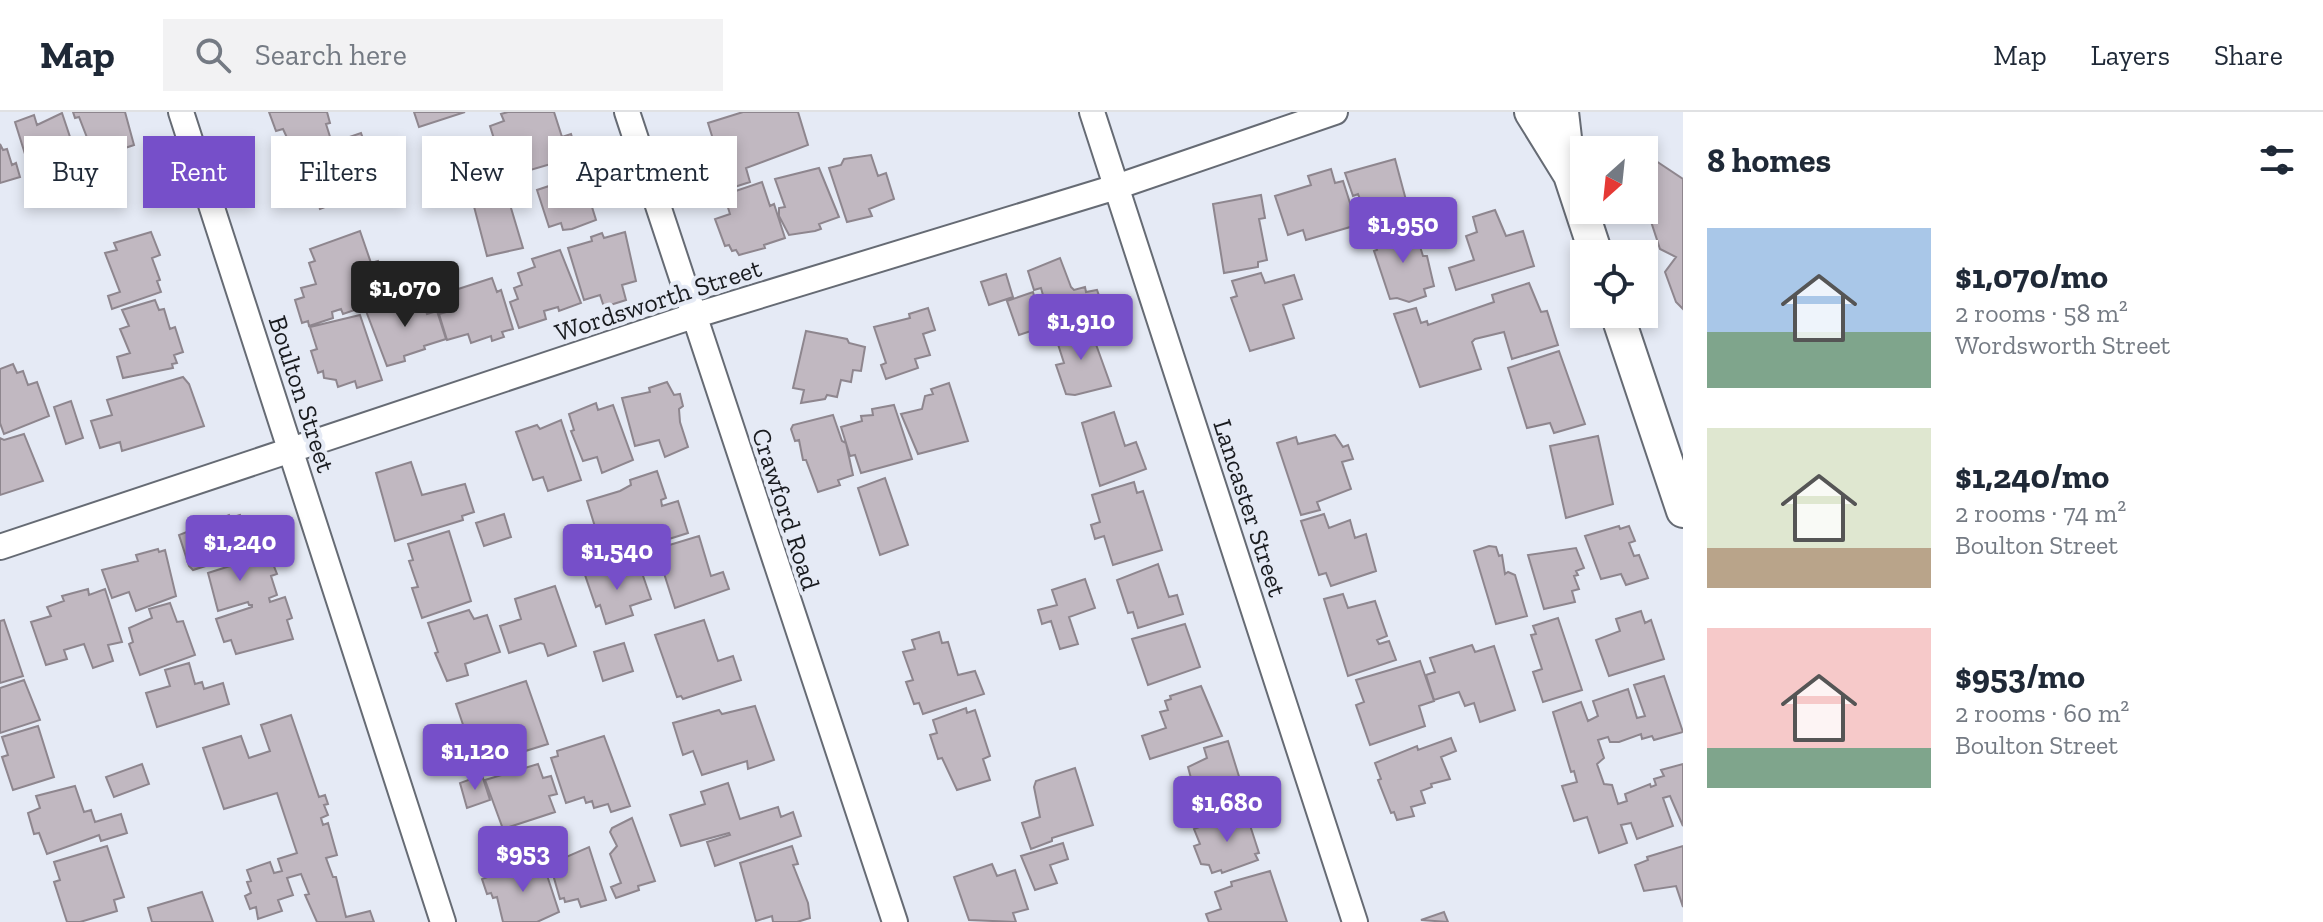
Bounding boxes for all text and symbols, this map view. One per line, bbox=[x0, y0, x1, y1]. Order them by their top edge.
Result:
search box bbox=[163, 19, 723, 91]
text: Map bbox=[40, 32, 115, 78]
icon: search bbox=[191, 33, 235, 77]
text: Search here bbox=[255, 37, 407, 73]
text: Map bbox=[1993, 39, 2047, 72]
text: Layers bbox=[2091, 39, 2170, 72]
text: Share bbox=[2214, 39, 2283, 72]
chip: Buy bbox=[24, 136, 127, 208]
chip: Rent bbox=[143, 136, 255, 208]
chip: Filters bbox=[271, 136, 406, 208]
chip: New bbox=[422, 136, 532, 208]
chip: Apartment bbox=[548, 136, 737, 208]
north arrow bbox=[1570, 136, 1658, 224]
map controls bbox=[1570, 136, 1658, 328]
icon: filters bbox=[2255, 138, 2299, 182]
text: 8 homes bbox=[1707, 140, 1831, 181]
pin: $1,950 bbox=[1338, 197, 1468, 265]
text: $1,950 bbox=[1367, 207, 1439, 239]
button: locate bbox=[1570, 240, 1658, 328]
street label: Wordsworth Street bbox=[551, 251, 766, 348]
text: $1,070/mo bbox=[1955, 256, 2108, 297]
icon: home bbox=[1771, 260, 1867, 356]
pin: $1,070 bbox=[340, 261, 470, 329]
text: $1,070 bbox=[369, 271, 441, 303]
pin: $1,910 bbox=[1016, 294, 1146, 362]
text: 2 rooms · 58 m² bbox=[1955, 297, 2128, 329]
text: $1,910 bbox=[1047, 304, 1115, 336]
street label: Boulton Street bbox=[262, 312, 342, 477]
text: Wordsworth Street bbox=[1955, 329, 2170, 361]
street label: Lancaster Street bbox=[1206, 415, 1294, 601]
street label: Crawford Road bbox=[745, 424, 827, 594]
text: $1,240/mo bbox=[1955, 456, 2109, 497]
icon: home bbox=[1771, 460, 1867, 556]
text: 2 rooms · 74 m² bbox=[1955, 497, 2126, 529]
pin: $1,240 bbox=[175, 515, 305, 583]
pin: $1,540 bbox=[552, 524, 682, 592]
text: $1,240 bbox=[204, 525, 276, 557]
text: Boulton Street bbox=[1955, 529, 2118, 561]
text: $1,540 bbox=[581, 534, 653, 566]
text: $953/mo bbox=[1955, 656, 2085, 697]
icon: home bbox=[1771, 660, 1867, 756]
text: 2 rooms · 60 m² bbox=[1955, 697, 2129, 729]
pin: $1,120 bbox=[410, 724, 540, 792]
text: Boulton Street bbox=[1955, 729, 2118, 761]
text: $1,120 bbox=[441, 734, 509, 766]
pin: $1,680 bbox=[1162, 776, 1292, 844]
text: $1,680 bbox=[1191, 786, 1263, 818]
pin: $953 bbox=[476, 826, 570, 894]
text: $953 bbox=[496, 836, 550, 868]

